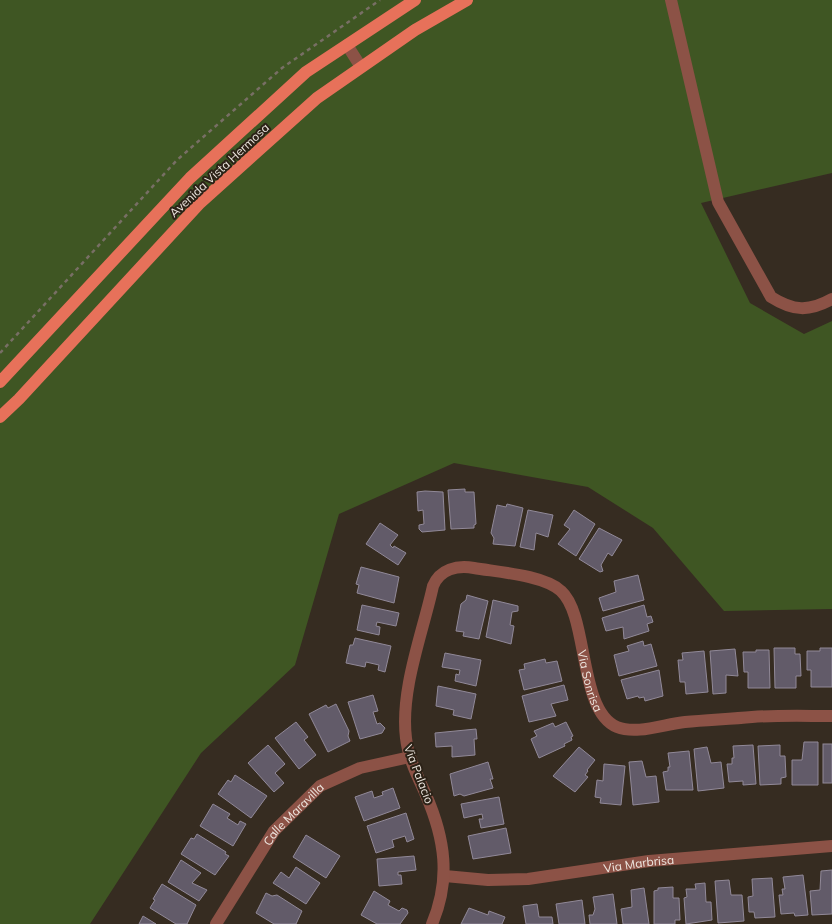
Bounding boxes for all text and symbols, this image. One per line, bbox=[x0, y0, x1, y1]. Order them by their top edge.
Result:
street label: Avenida Vista Hermosa bbox=[166, 120, 272, 220]
street label: Via Sonrisa bbox=[575, 648, 606, 714]
street label: Via Palacio bbox=[401, 742, 437, 806]
street label: Calle Maravilla bbox=[259, 779, 327, 848]
street label: Via Marbrisa bbox=[602, 851, 675, 875]

